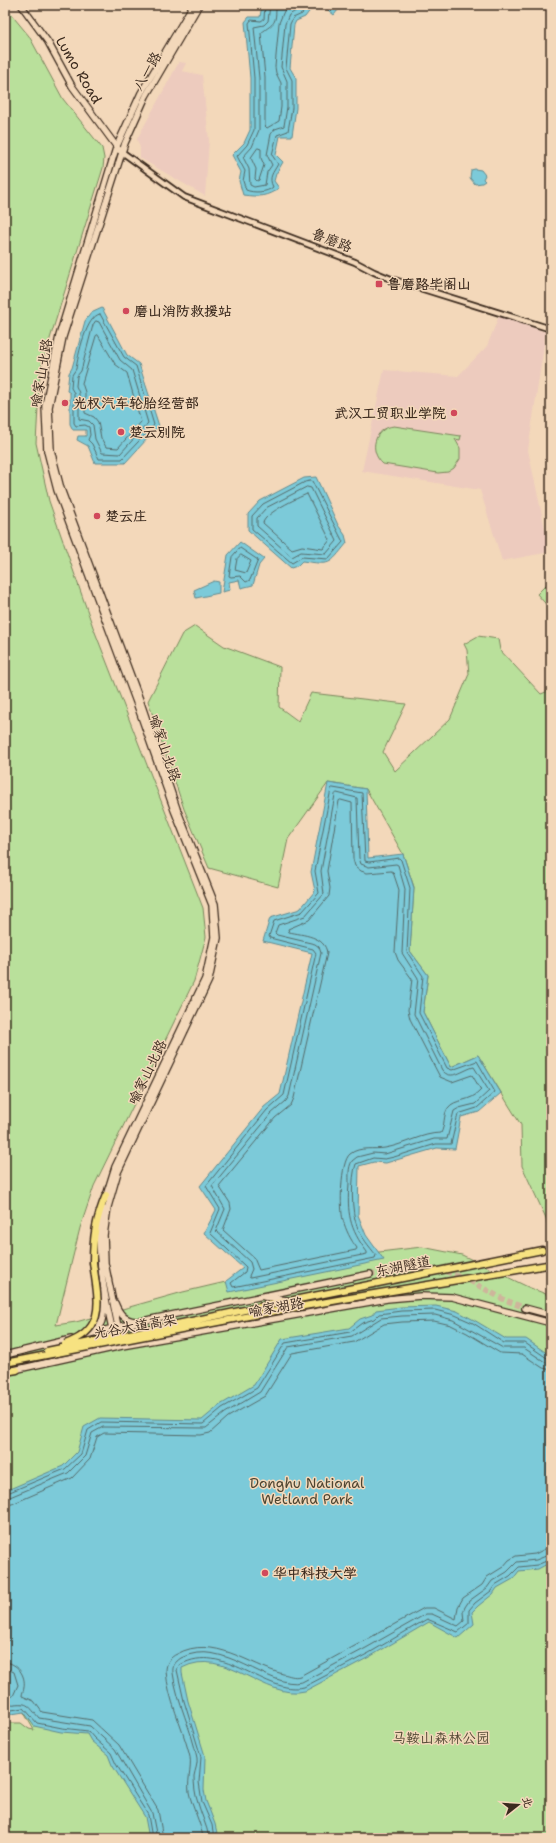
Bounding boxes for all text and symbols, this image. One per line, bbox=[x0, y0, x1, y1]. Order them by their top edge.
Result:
street label: Lumo Road bbox=[52, 33, 106, 107]
street label: 八一路 bbox=[129, 48, 165, 94]
street label: 鲁磨路 bbox=[309, 224, 355, 256]
place label: 鲁磨路毕阁山 bbox=[387, 275, 471, 293]
marker: 鲁磨路毕阁山 bbox=[374, 279, 384, 289]
place label: 磨山消防救援站 bbox=[134, 302, 232, 320]
marker: 磨山消防救援站 bbox=[121, 306, 131, 316]
street label: 喻家山北路 bbox=[26, 337, 56, 409]
place label: 光权汽车轮胎经营部 bbox=[73, 394, 199, 412]
marker: 光权汽车轮胎经营部 bbox=[60, 398, 70, 408]
place label: 武汉工贸职业学院 bbox=[334, 404, 446, 422]
marker: 武汉工贸职业学院 bbox=[449, 408, 459, 418]
place label: 楚云别院 bbox=[129, 423, 185, 441]
marker: 楚云别院 bbox=[116, 427, 126, 437]
place label: 楚云庄 bbox=[105, 507, 147, 525]
marker: 楚云庄 bbox=[92, 511, 102, 521]
street label: 喻家山北路 bbox=[145, 712, 185, 784]
street label: 喻家山北路 bbox=[124, 1037, 170, 1107]
street label: 东湖隧道 bbox=[374, 1252, 432, 1280]
street label: 喻家湖路 bbox=[247, 1293, 305, 1321]
street label: 光谷大道高架 bbox=[92, 1310, 178, 1342]
park label: Donghu National Wetland Park bbox=[250, 1474, 365, 1508]
place label: 华中科技大学 bbox=[273, 1564, 357, 1582]
marker: 华中科技大学 bbox=[260, 1568, 270, 1578]
park label: 马鞍山森林公园 bbox=[392, 1729, 490, 1747]
north arrow bbox=[498, 1785, 538, 1825]
text: 北 bbox=[518, 1795, 536, 1810]

